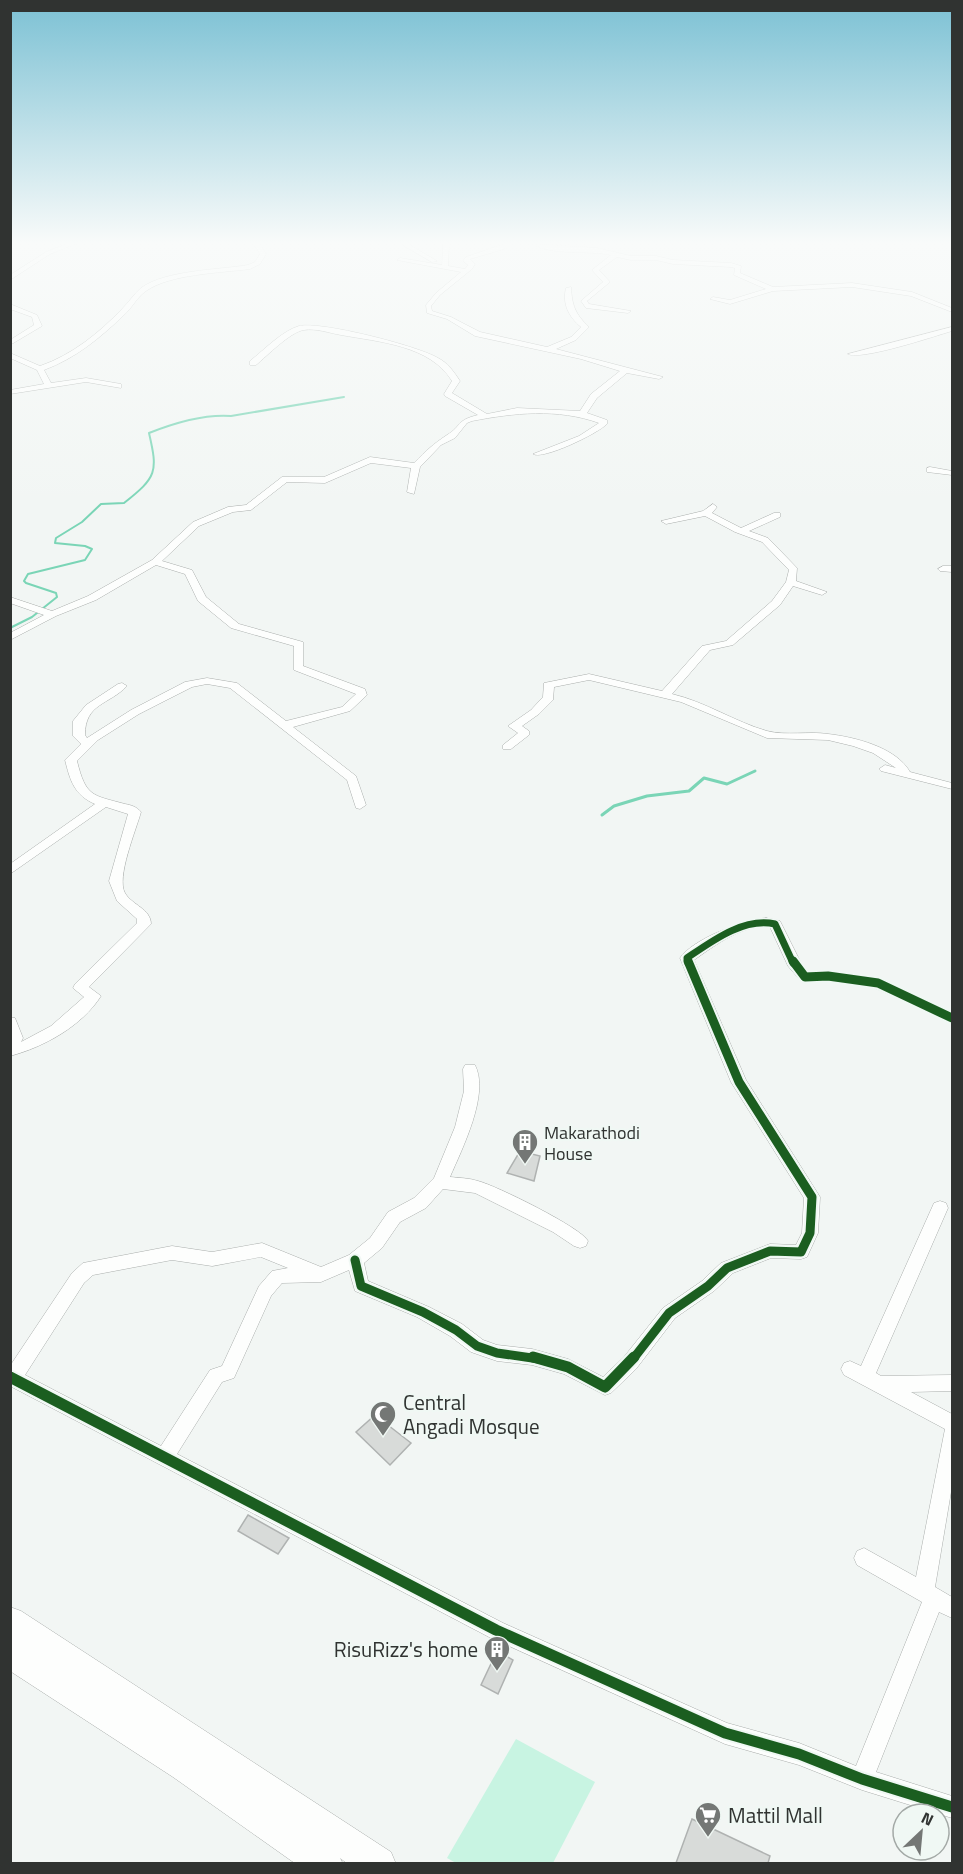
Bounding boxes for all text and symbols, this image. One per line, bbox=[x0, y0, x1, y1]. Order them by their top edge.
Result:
place label: Makarathodi House bbox=[544, 1119, 640, 1167]
building icon: Makarathodi House bbox=[510, 1127, 540, 1165]
place label: Central Angadi Mosque bbox=[403, 1386, 540, 1442]
mosque icon: Central Angadi Mosque bbox=[368, 1399, 398, 1437]
place label: RisuRizz's home bbox=[334, 1633, 478, 1665]
building icon: RisuRizz's home bbox=[482, 1634, 512, 1672]
place label: Mattil Mall bbox=[728, 1799, 823, 1831]
supermarket icon: Mattil Mall bbox=[693, 1800, 723, 1838]
north arrow bbox=[891, 1802, 951, 1862]
text: N bbox=[917, 1805, 938, 1832]

